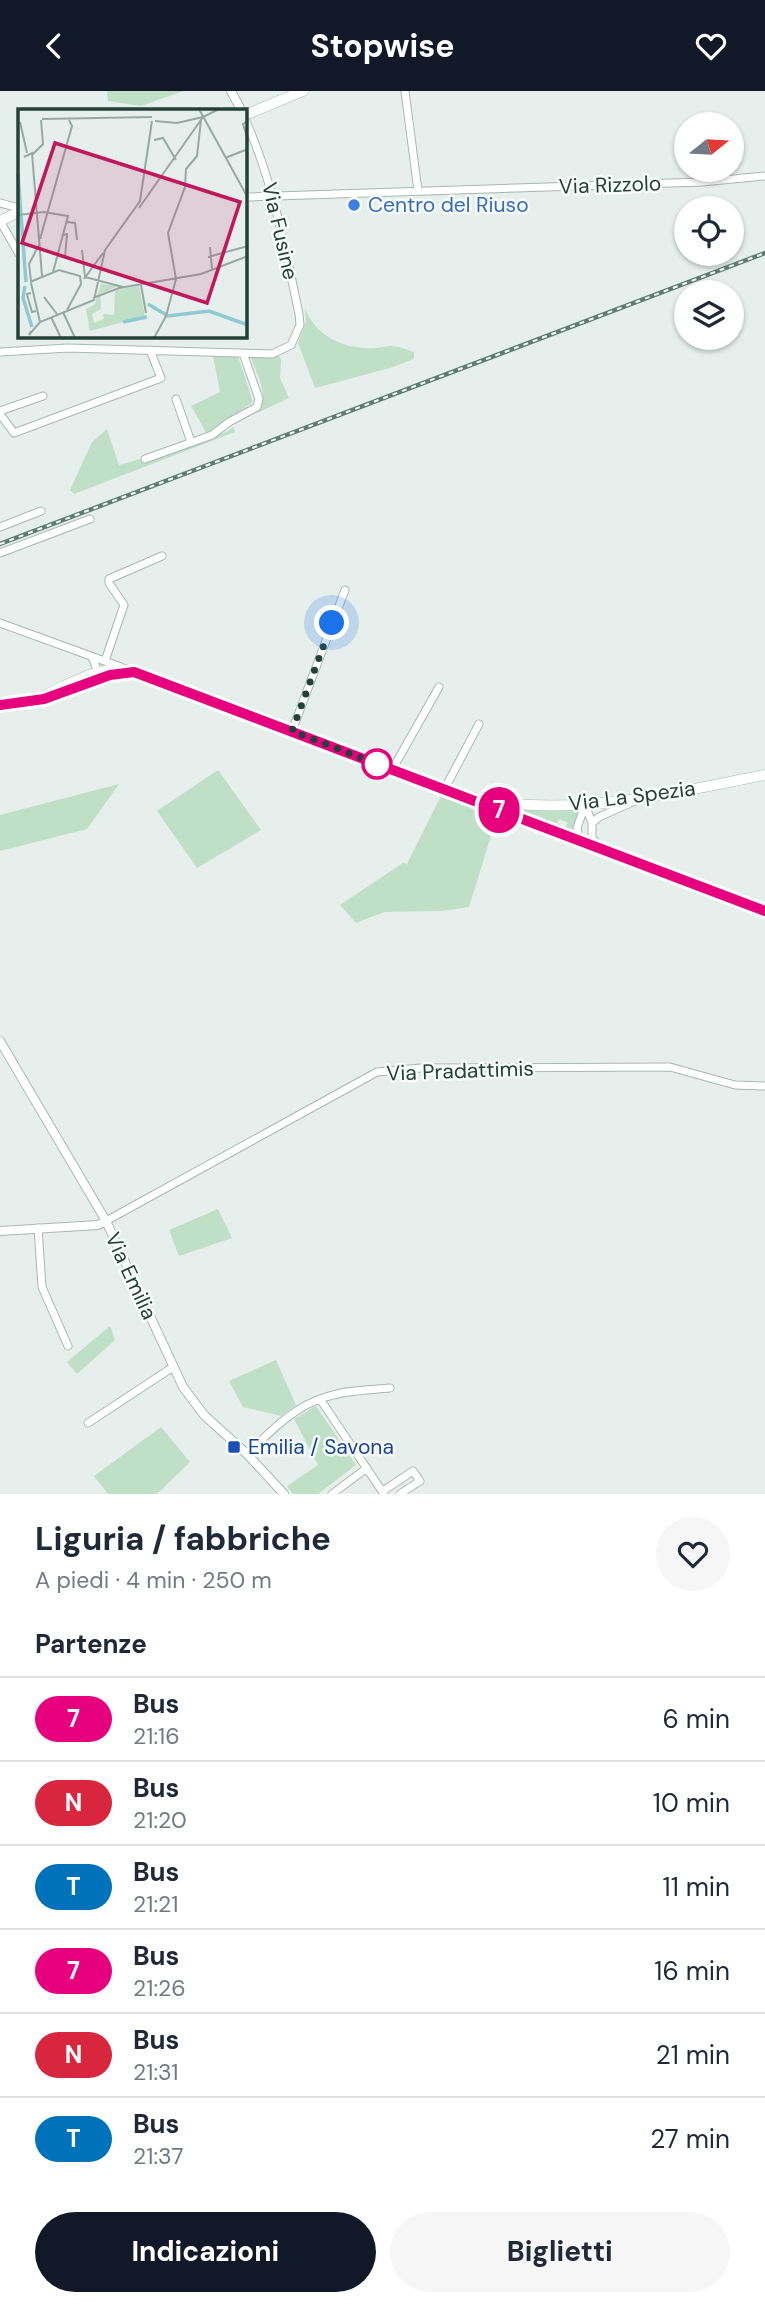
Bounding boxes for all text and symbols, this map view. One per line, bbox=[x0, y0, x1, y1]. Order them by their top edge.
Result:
text: Stopwise bbox=[311, 25, 455, 67]
icon: back bbox=[35, 27, 73, 65]
icon: heart bbox=[692, 27, 730, 65]
inset map bbox=[18, 109, 247, 338]
north arrow bbox=[674, 112, 744, 182]
map controls bbox=[674, 112, 744, 350]
street label: Via Rizzolo bbox=[558, 169, 662, 201]
street label: Via Fusine bbox=[255, 180, 305, 282]
place label: Centro del Riuso bbox=[368, 191, 529, 219]
button: locate bbox=[674, 196, 744, 266]
marker: Centro del Riuso bbox=[346, 197, 362, 213]
button: layers bbox=[674, 280, 744, 350]
your location bbox=[314, 605, 349, 640]
unlabelled marker bbox=[362, 749, 392, 779]
street label: Via La Spezia bbox=[567, 774, 697, 818]
line badge: 7 bbox=[476, 787, 522, 833]
text: 7 bbox=[493, 794, 505, 825]
street label: Via Pradattimis bbox=[386, 1054, 534, 1088]
street label: Via Emilia bbox=[99, 1228, 163, 1324]
place label: Emilia / Savona bbox=[248, 1433, 394, 1461]
marker: Emilia / Savona bbox=[226, 1439, 242, 1455]
text: Liguria / fabbriche bbox=[35, 1517, 331, 1560]
button: heart bbox=[656, 1517, 730, 1591]
text: A piedi · 4 min · 250 m bbox=[35, 1565, 272, 1595]
text: Partenze bbox=[35, 1627, 147, 1661]
text: Bus bbox=[133, 1687, 179, 1721]
text: 6 min bbox=[662, 1702, 730, 1736]
text: 7 bbox=[67, 1703, 80, 1734]
text: 21:16 bbox=[133, 1721, 180, 1751]
text: Bus bbox=[133, 1771, 179, 1805]
text: 10 min bbox=[653, 1786, 730, 1820]
text: N bbox=[65, 1787, 82, 1818]
text: 21:20 bbox=[133, 1805, 187, 1835]
text: Bus bbox=[133, 1855, 179, 1889]
text: 11 min bbox=[663, 1870, 730, 1904]
text: T bbox=[66, 1871, 81, 1902]
text: 21:21 bbox=[133, 1889, 179, 1919]
text: Bus bbox=[133, 1939, 179, 1973]
text: 16 min bbox=[654, 1954, 730, 1988]
text: 7 bbox=[67, 1955, 80, 1986]
text: 21:26 bbox=[133, 1973, 186, 2003]
text: Bus bbox=[133, 2023, 179, 2057]
text: 21 min bbox=[656, 2038, 730, 2072]
text: N bbox=[65, 2039, 82, 2070]
text: 21:31 bbox=[133, 2057, 178, 2087]
text: Bus bbox=[133, 2107, 179, 2141]
text: 27 min bbox=[650, 2122, 730, 2156]
text: T bbox=[66, 2123, 81, 2154]
text: 21:37 bbox=[133, 2141, 184, 2171]
button: Indicazioni bbox=[35, 2212, 376, 2292]
button: Biglietti bbox=[390, 2212, 730, 2292]

